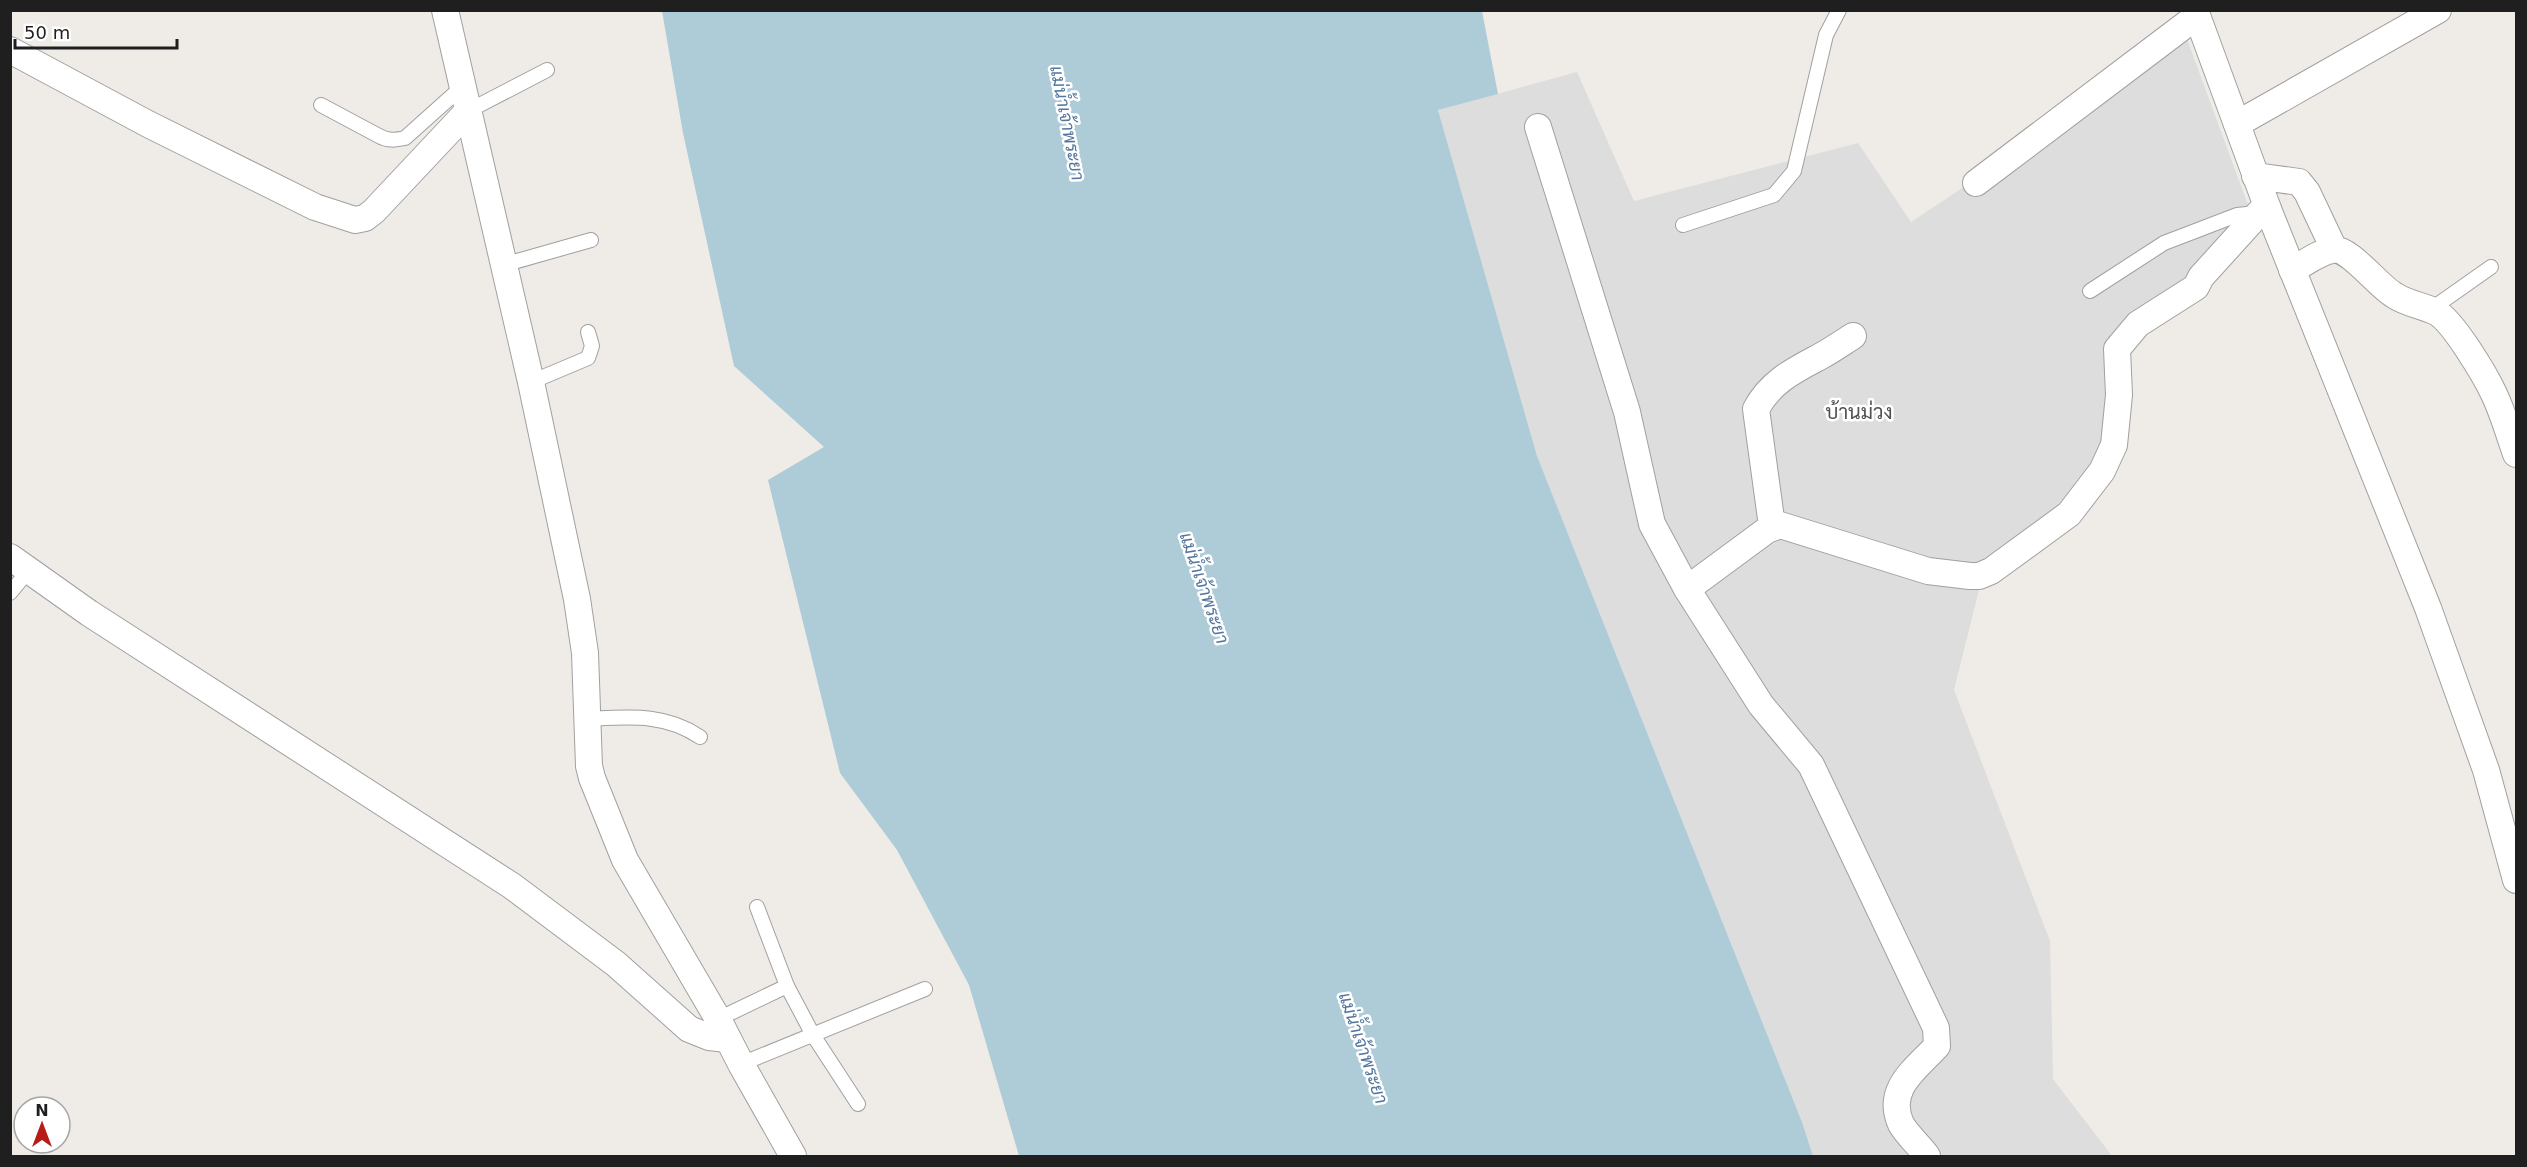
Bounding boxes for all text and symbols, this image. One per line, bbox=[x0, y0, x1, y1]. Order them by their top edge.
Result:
scale bar bbox=[15, 12, 177, 50]
text: 50 m bbox=[24, 22, 70, 43]
water label: แม่น้ำเจ้าพระยา bbox=[1046, 63, 1094, 182]
district label: บ้านม่วง bbox=[1826, 400, 1892, 424]
water label: แม่น้ำเจ้าพระยา bbox=[1176, 528, 1238, 646]
water label: แม่น้ำเจ้าพระยา bbox=[1335, 988, 1397, 1106]
north arrow bbox=[12, 1095, 72, 1155]
text: N bbox=[35, 1101, 49, 1120]

